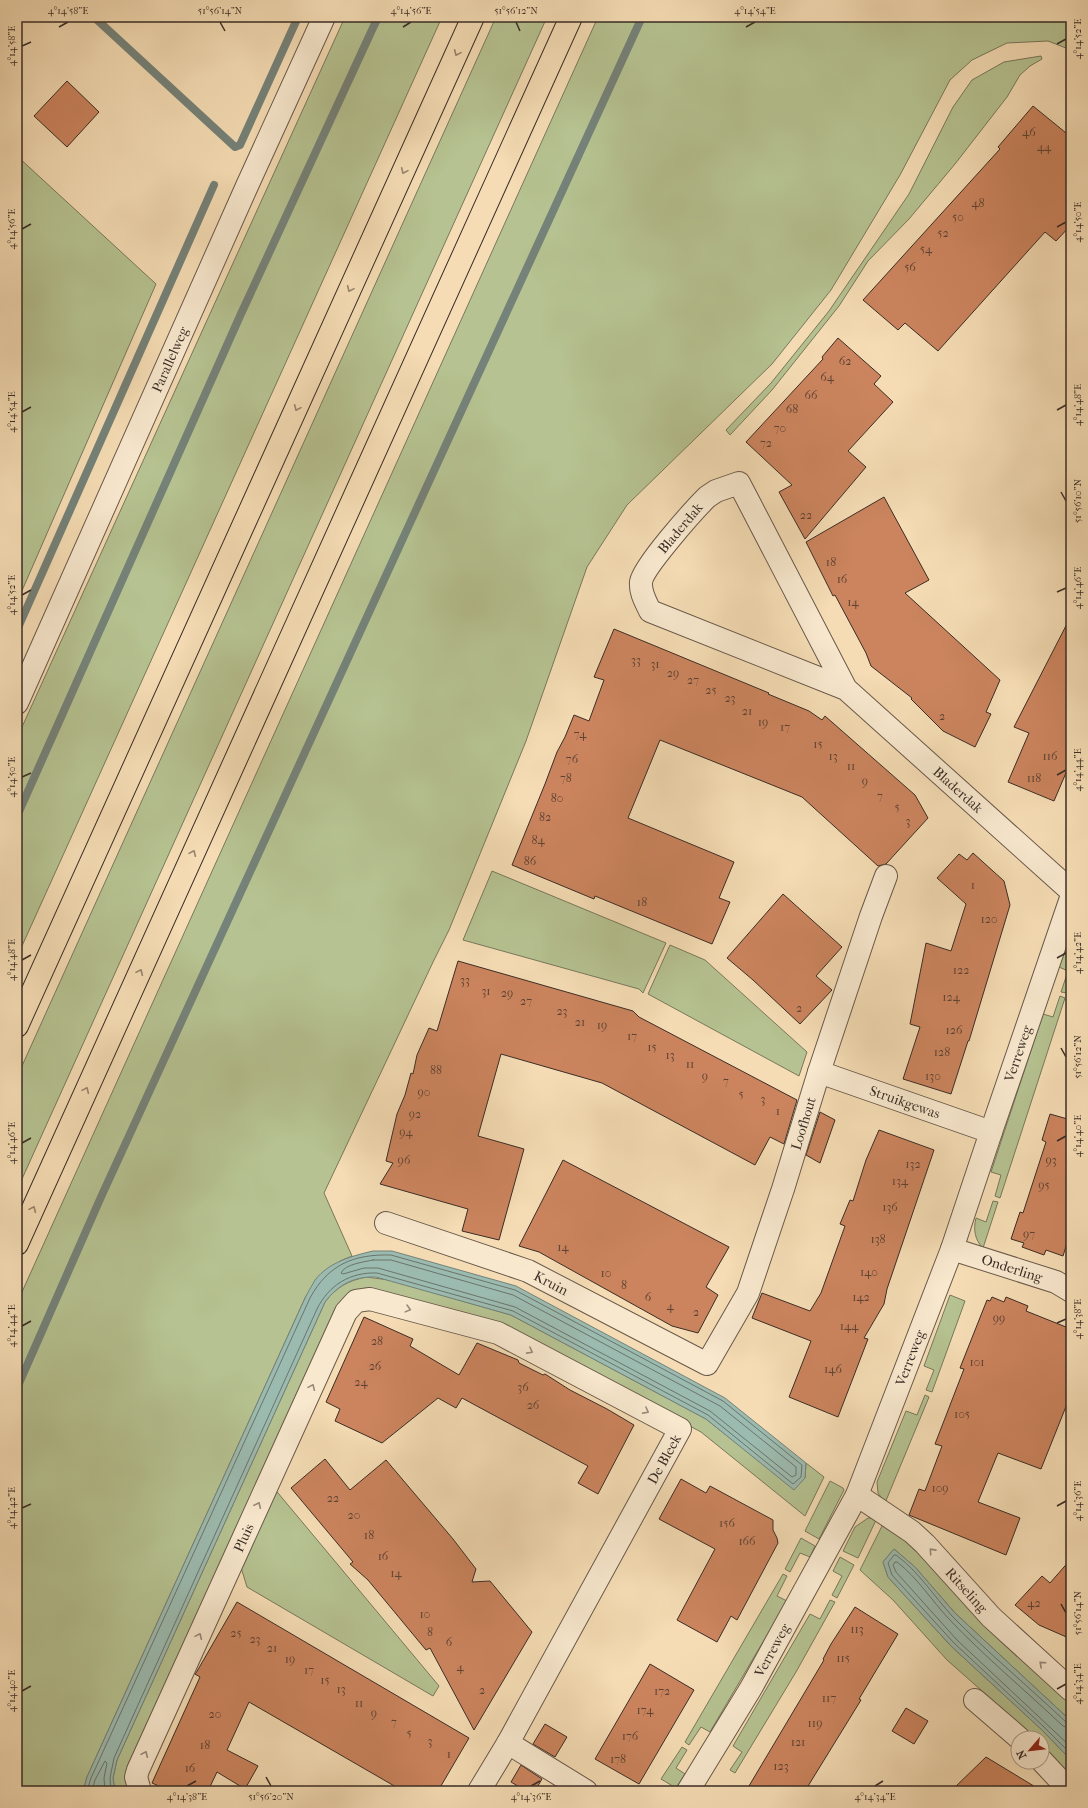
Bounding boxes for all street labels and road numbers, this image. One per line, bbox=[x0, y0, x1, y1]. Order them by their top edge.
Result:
street label: Parallelweg bbox=[148, 324, 193, 395]
street label: Bladerdak bbox=[654, 499, 707, 557]
street label: Bladerdak bbox=[929, 763, 987, 817]
street label: Verreweg bbox=[1001, 1023, 1036, 1085]
street label: Struikgewas bbox=[867, 1082, 942, 1123]
street label: Loofhout bbox=[787, 1095, 820, 1152]
street label: Onderling bbox=[979, 1251, 1045, 1286]
street label: Kruin bbox=[531, 1268, 571, 1299]
street label: Verreweg bbox=[892, 1327, 929, 1389]
street label: De Bleek bbox=[644, 1431, 685, 1487]
street label: Pluis bbox=[230, 1521, 258, 1555]
street label: Ritseling bbox=[942, 1564, 991, 1617]
street label: Verreweg bbox=[750, 1620, 794, 1681]

